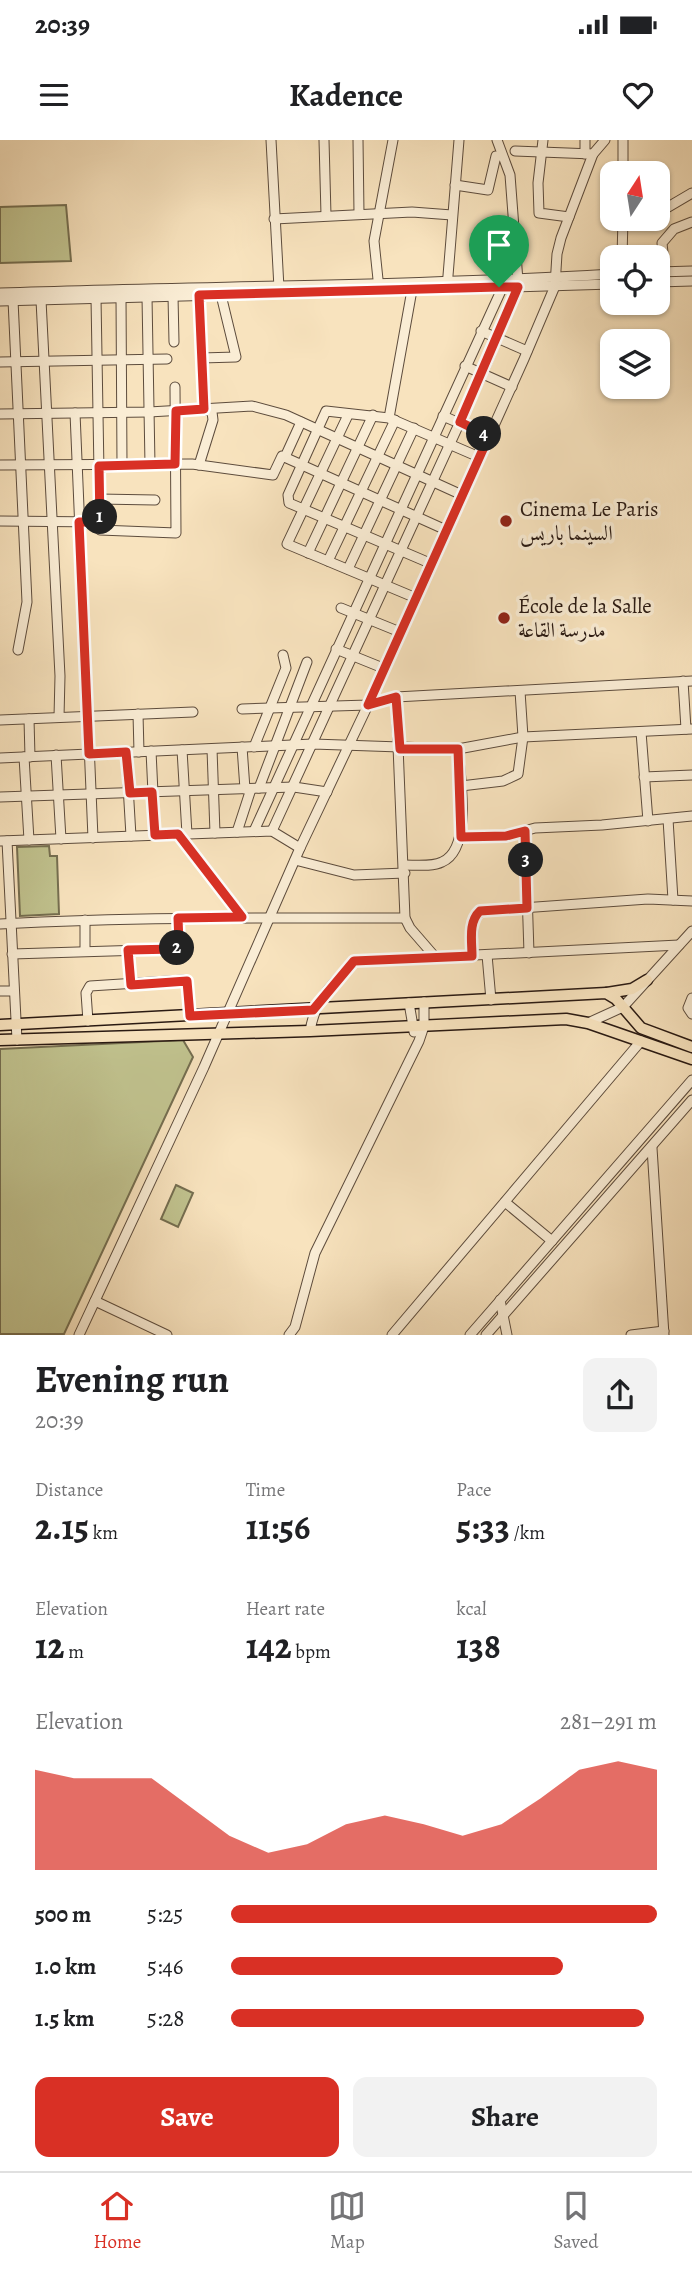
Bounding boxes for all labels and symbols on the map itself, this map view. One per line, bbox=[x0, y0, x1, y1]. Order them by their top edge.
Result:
north arrow bbox=[600, 161, 670, 231]
pin bbox=[469, 215, 529, 287]
pin: 4 bbox=[466, 416, 502, 452]
place label: Cinema Le Paris السينما باريس bbox=[520, 495, 659, 547]
pin: 1 bbox=[82, 500, 118, 534]
marker: Cinema Le Paris السينما باريس bbox=[498, 513, 514, 529]
place label: École de la Salle مدرسة القاعة bbox=[518, 592, 652, 644]
marker: École de la Salle مدرسة القاعة bbox=[496, 610, 512, 626]
pin: 3 bbox=[508, 842, 544, 878]
pin: 2 bbox=[160, 930, 194, 966]

